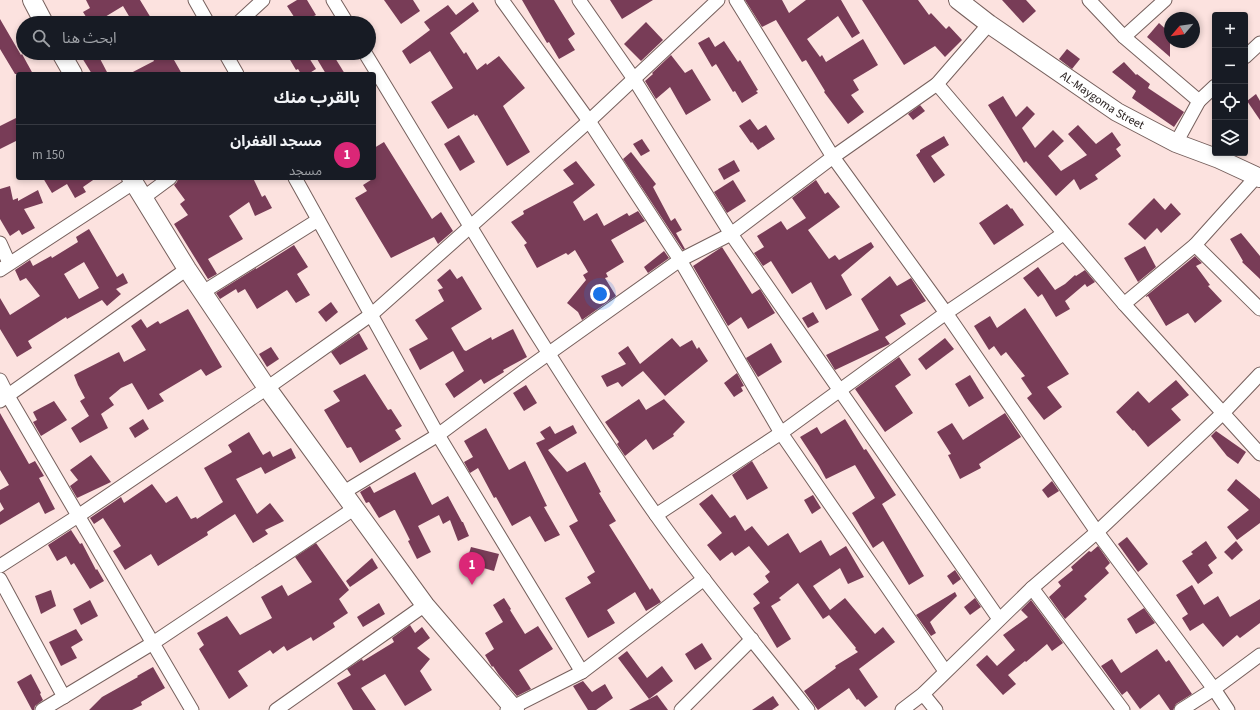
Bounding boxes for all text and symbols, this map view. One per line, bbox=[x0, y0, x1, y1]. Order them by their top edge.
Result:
north arrow bbox=[1164, 12, 1200, 48]
map controls bbox=[1212, 12, 1248, 156]
button: + bbox=[1212, 12, 1248, 48]
search box bbox=[16, 16, 376, 60]
icon: search bbox=[30, 27, 52, 49]
text: ابحث هنا bbox=[62, 28, 117, 49]
button: − bbox=[1212, 48, 1248, 84]
street label: AL-Maygoma Street bbox=[1057, 67, 1147, 134]
button: locate bbox=[1212, 84, 1248, 120]
text: بالقرب منك bbox=[274, 86, 360, 110]
button: layers bbox=[1212, 120, 1248, 156]
text: مسجد الغفران bbox=[230, 131, 322, 152]
text: 150 m bbox=[32, 146, 65, 164]
text: 1 bbox=[344, 146, 350, 164]
text: مسجد bbox=[289, 162, 322, 180]
your location bbox=[590, 284, 610, 304]
pin: 1 bbox=[459, 552, 485, 585]

